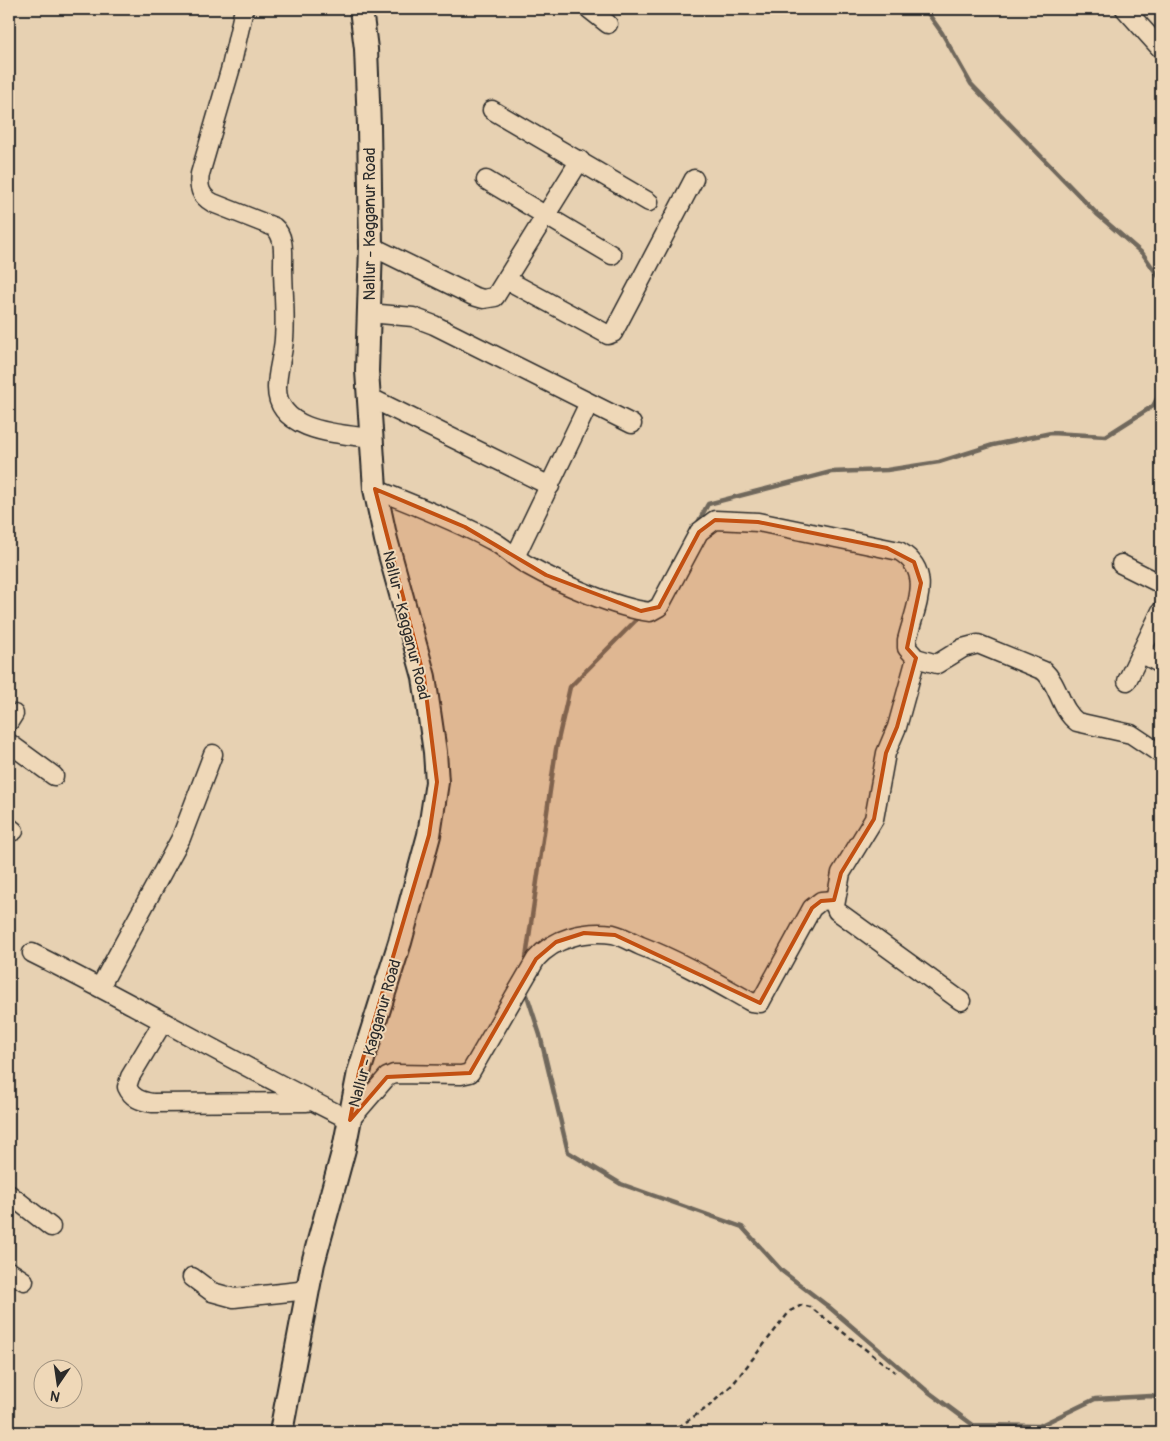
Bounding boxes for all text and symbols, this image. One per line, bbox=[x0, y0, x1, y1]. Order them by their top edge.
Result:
street label: Nallur - Kagganur Road bbox=[360, 148, 380, 300]
street label: Nallur - Kagganur Road bbox=[378, 549, 434, 702]
street label: Nallur - Kagganur Road bbox=[344, 957, 406, 1110]
north arrow bbox=[32, 1358, 82, 1408]
text: N bbox=[49, 1387, 62, 1406]

